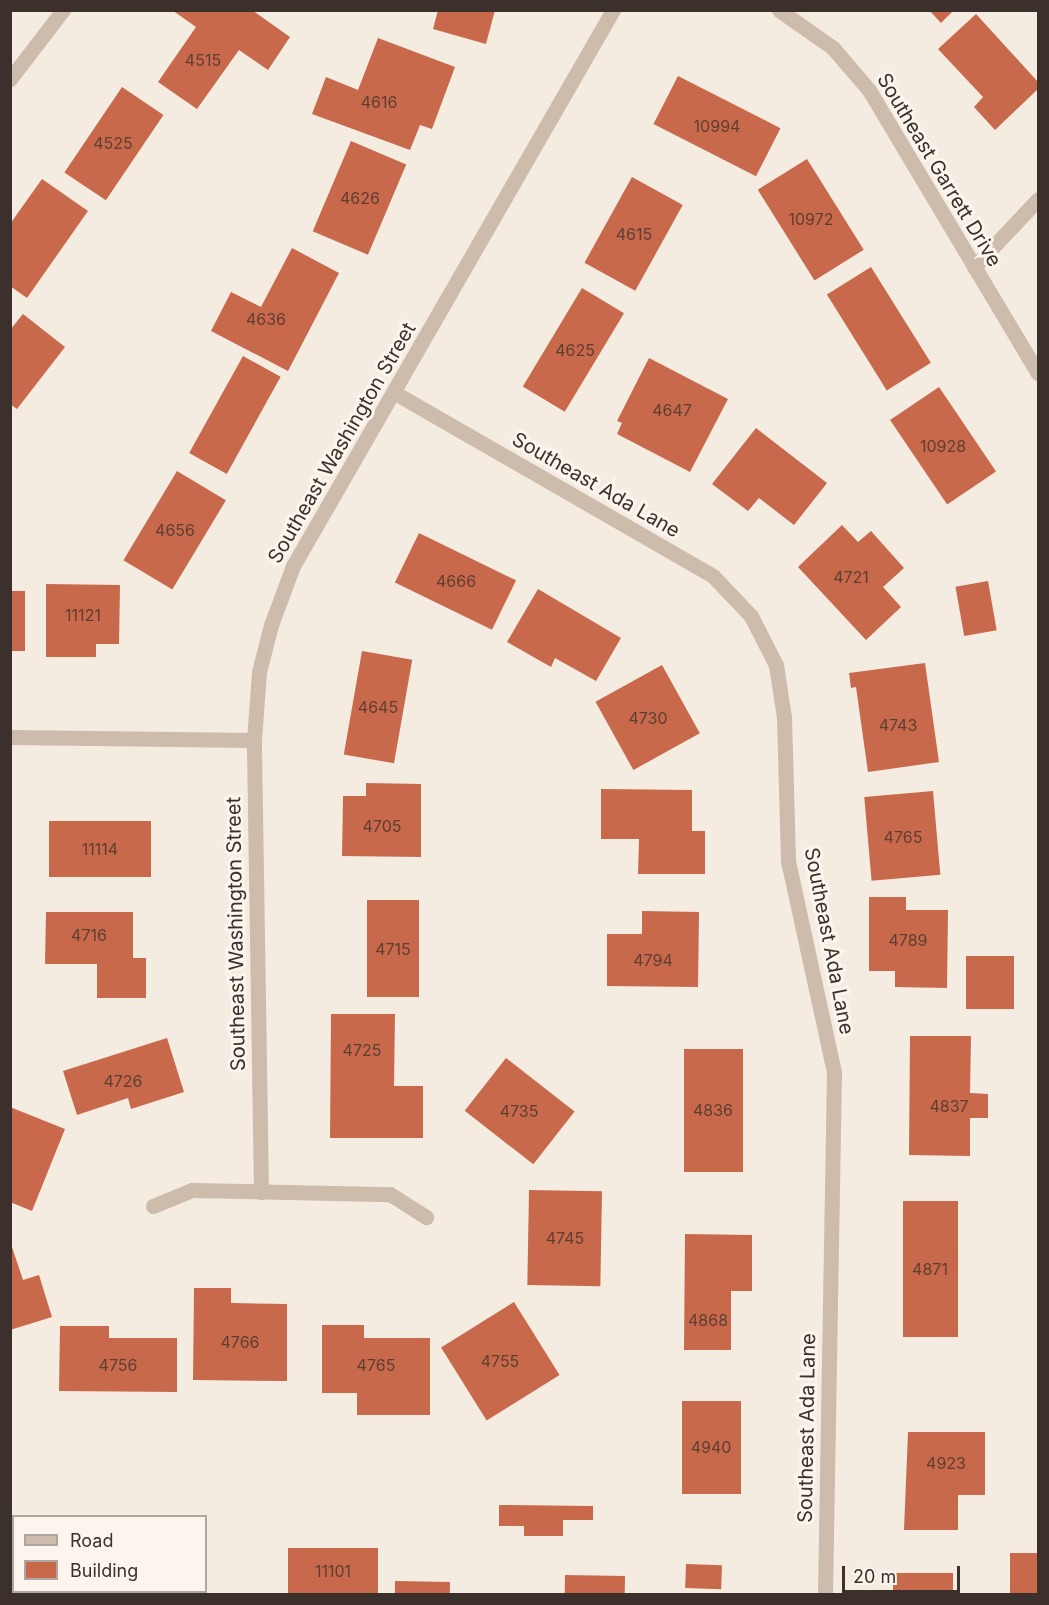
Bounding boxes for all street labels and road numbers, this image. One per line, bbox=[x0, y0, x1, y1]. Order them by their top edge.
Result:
street label: Southeast Garrett Drive bbox=[872, 69, 1006, 271]
street label: Southeast Washington Street bbox=[263, 318, 421, 568]
street label: Southeast Ada Lane bbox=[508, 427, 684, 543]
street label: Southeast Washington Street bbox=[222, 797, 250, 1071]
street label: Southeast Ada Lane bbox=[799, 846, 859, 1036]
street label: Southeast Ada Lane bbox=[793, 1333, 821, 1523]

